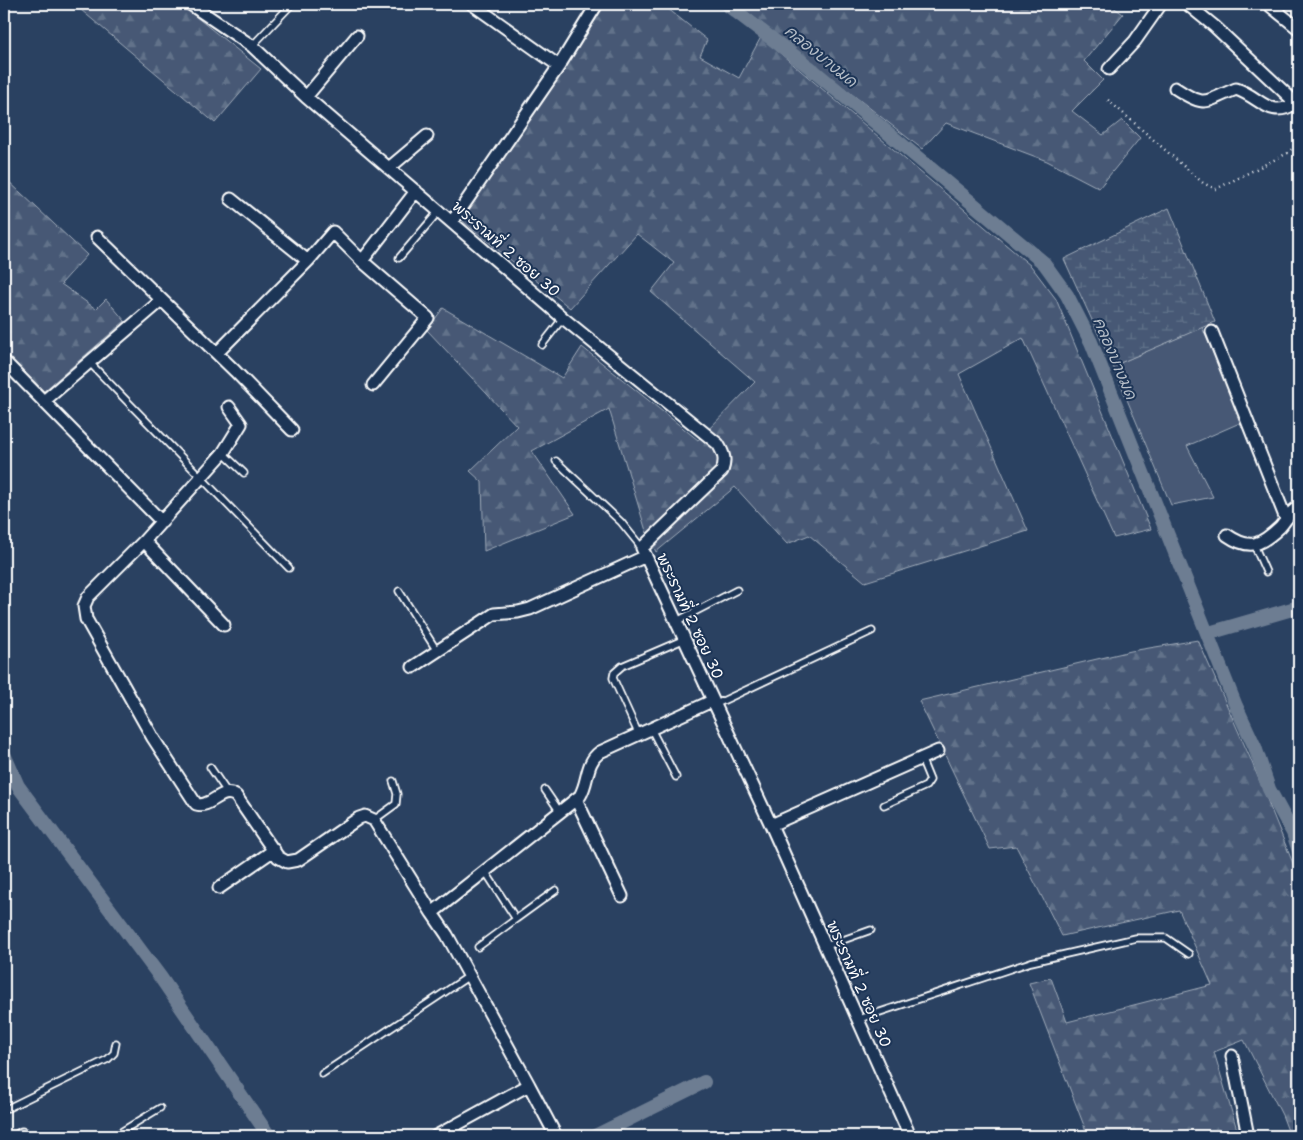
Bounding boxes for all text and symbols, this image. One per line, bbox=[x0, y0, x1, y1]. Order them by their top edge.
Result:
water label: คลองบางมด bbox=[781, 20, 862, 92]
street label: พระรามที่ 2 ซอย 30 bbox=[448, 193, 567, 302]
water label: คลองบางมด bbox=[1088, 314, 1142, 403]
street label: พระรามที่ 2 ซอย 30 bbox=[652, 548, 732, 682]
street label: พระรามที่ 2 ซอย 30 bbox=[822, 916, 900, 1051]

